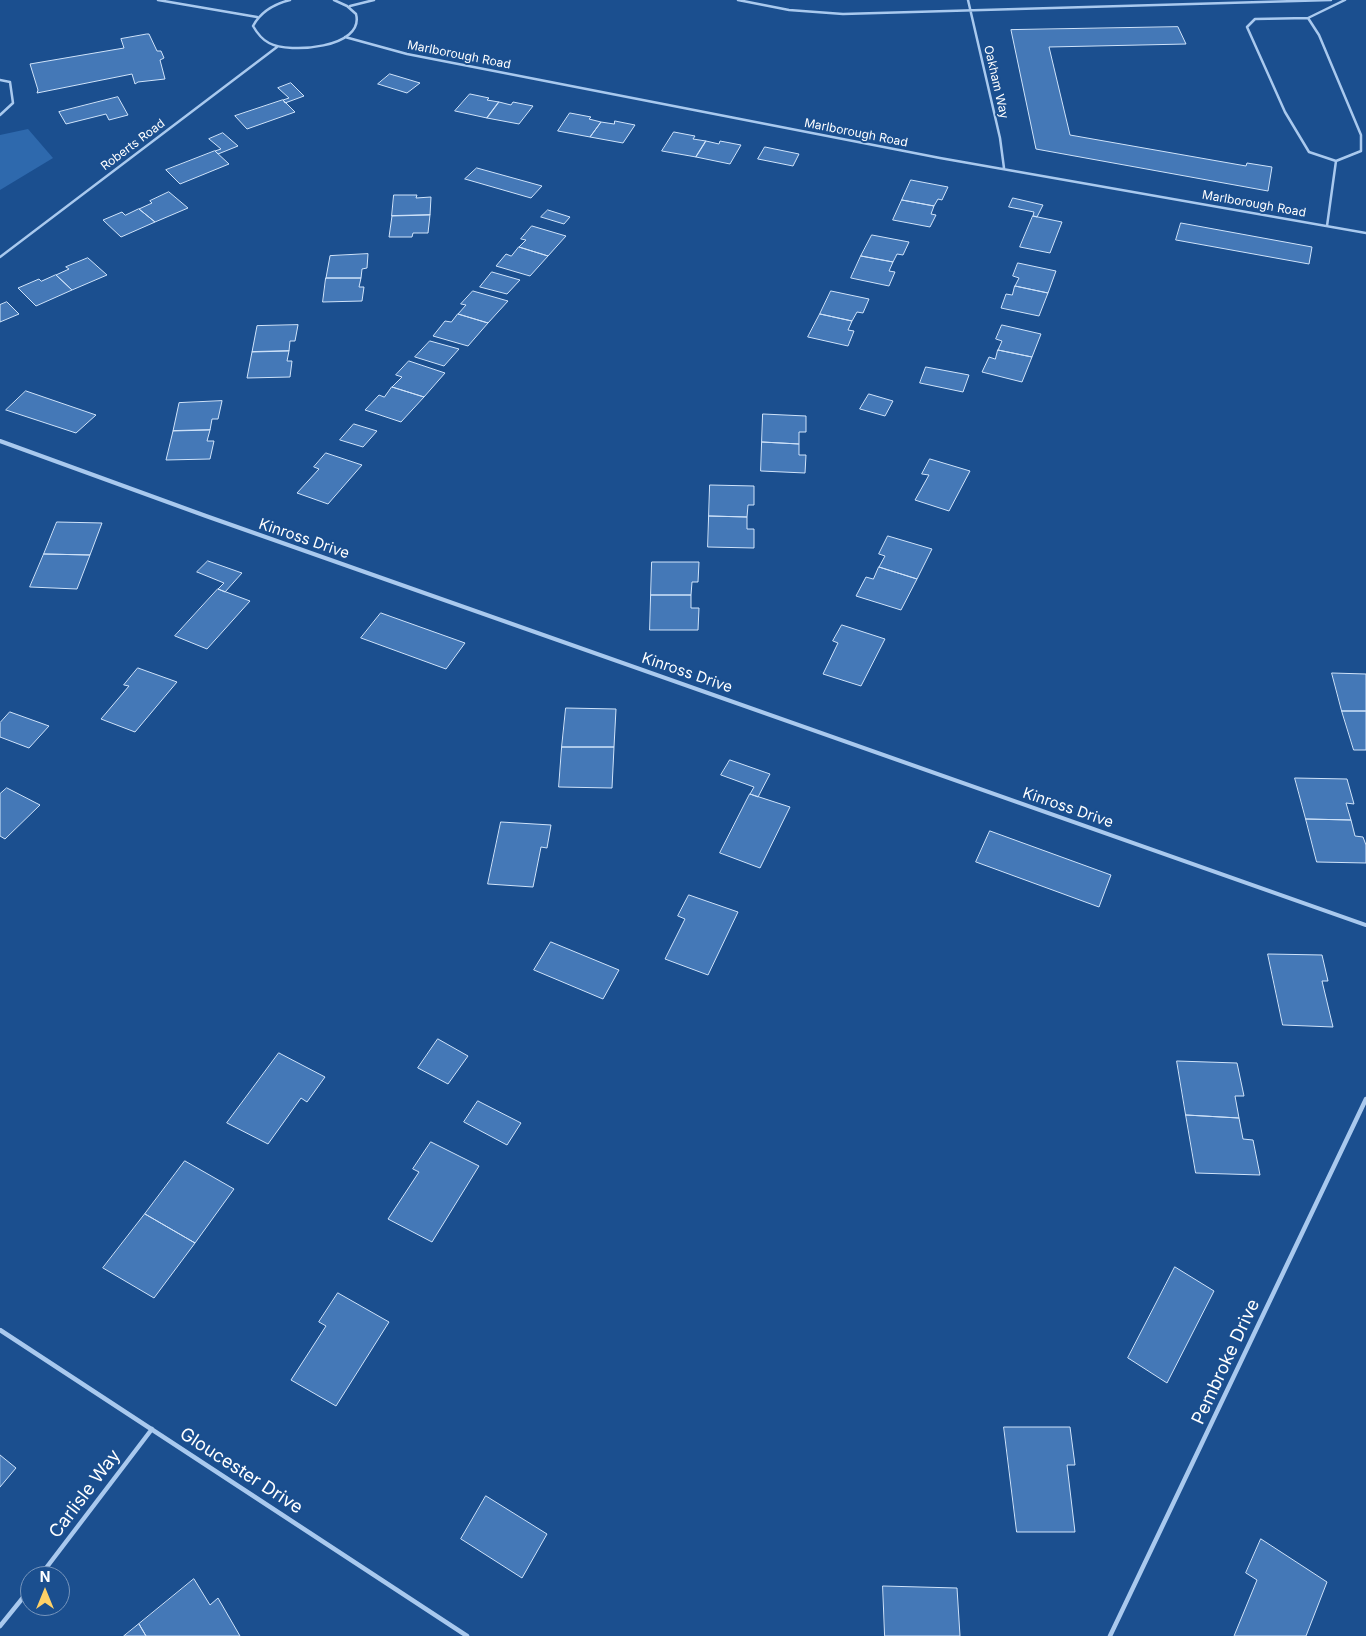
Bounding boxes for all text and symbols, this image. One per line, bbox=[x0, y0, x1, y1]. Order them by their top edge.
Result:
street label: Marlborough Road bbox=[406, 38, 512, 72]
street label: Oakham Way bbox=[981, 44, 1011, 120]
street label: Roberts Road bbox=[98, 116, 168, 174]
street label: Marlborough Road bbox=[803, 116, 909, 150]
street label: Marlborough Road bbox=[1201, 188, 1307, 220]
street label: Kinross Drive bbox=[256, 515, 352, 563]
street label: Kinross Drive bbox=[639, 649, 735, 697]
street label: Kinross Drive bbox=[1020, 784, 1116, 832]
street label: Pembroke Drive bbox=[1188, 1296, 1264, 1428]
street label: Gloucester Drive bbox=[175, 1423, 307, 1519]
street label: Carlisle Way bbox=[45, 1445, 125, 1543]
north arrow bbox=[20, 1566, 70, 1616]
text: N bbox=[40, 1568, 50, 1585]

